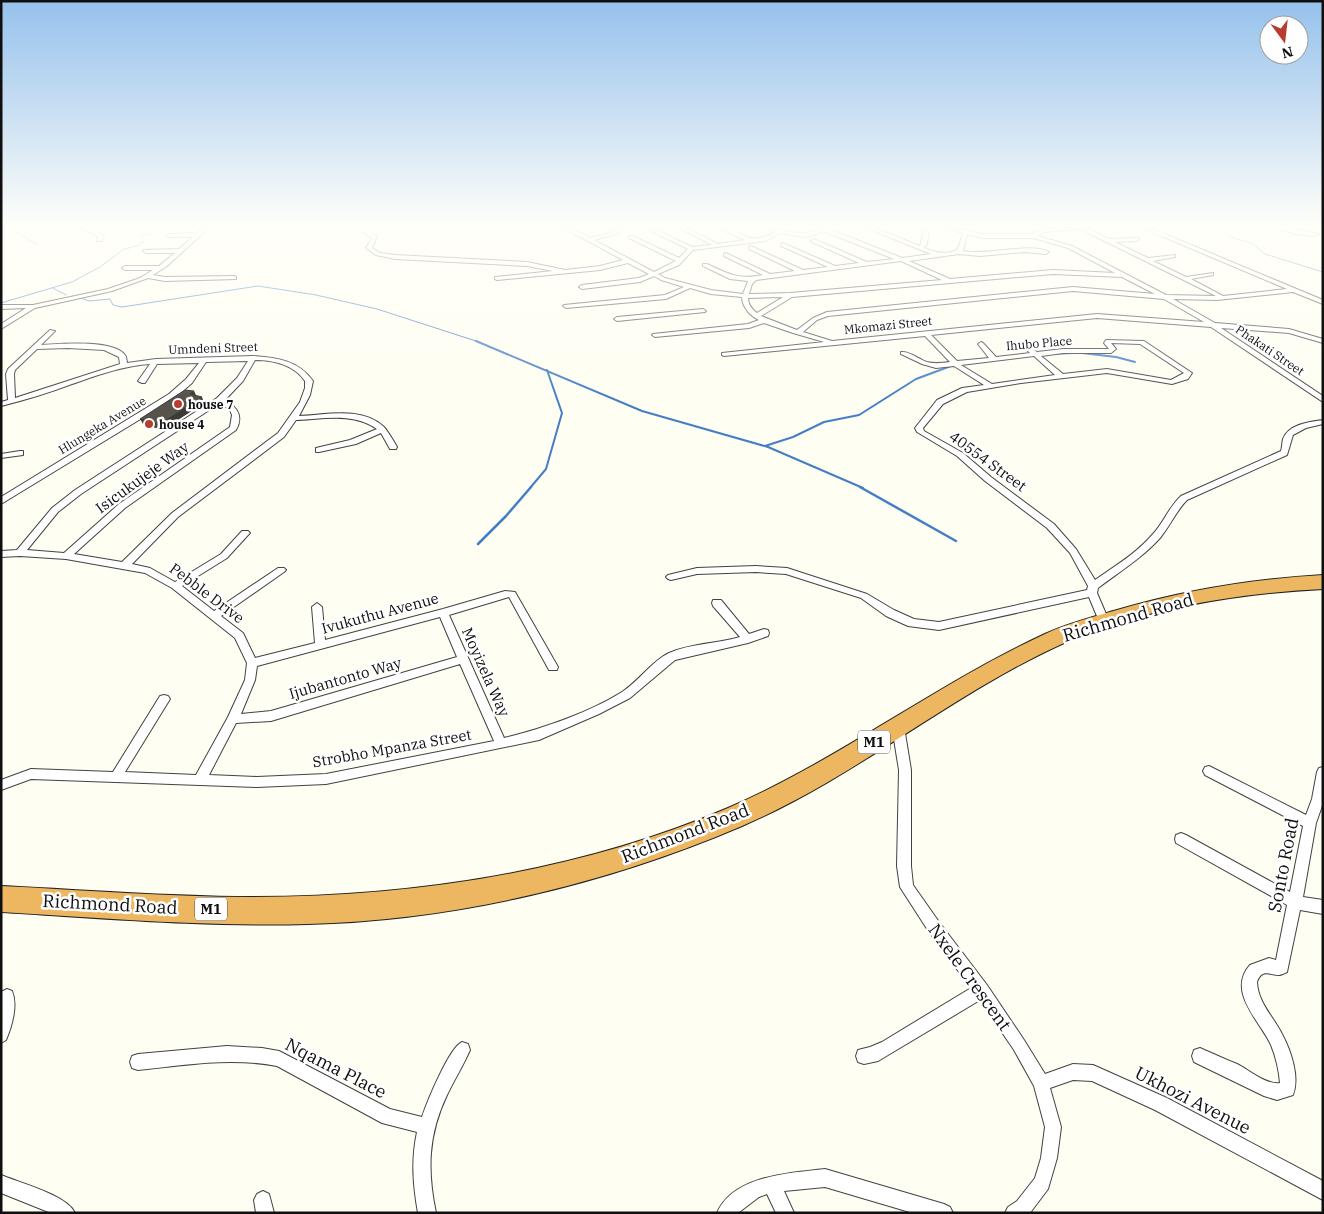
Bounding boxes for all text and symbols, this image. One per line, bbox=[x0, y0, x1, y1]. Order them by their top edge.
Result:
north arrow bbox=[1259, 15, 1309, 65]
text: N bbox=[1280, 42, 1295, 63]
street label: Mkomazi Street bbox=[843, 313, 933, 337]
street label: Phakati Street bbox=[1233, 322, 1307, 378]
street label: Ihubo Place bbox=[1005, 333, 1073, 353]
street label: Umndeni Street bbox=[168, 339, 258, 357]
street label: Hlungeka Avenue bbox=[55, 393, 149, 457]
place label: house 7 bbox=[188, 397, 233, 412]
marker: house 7 bbox=[172, 398, 184, 410]
place label: house 4 bbox=[159, 417, 204, 432]
marker: house 4 bbox=[143, 418, 155, 430]
street label: 40554 Street bbox=[946, 427, 1030, 495]
street label: Isicukujeje Way bbox=[92, 437, 192, 517]
street label: Pebble Drive bbox=[166, 559, 248, 627]
street label: Richmond Road bbox=[1060, 587, 1196, 647]
street label: Ivukuthu Avenue bbox=[319, 588, 441, 638]
street label: Moyizela Way bbox=[458, 624, 514, 720]
street label: Ijubantonto Way bbox=[287, 653, 403, 703]
street label: Strobho Mpanza Street bbox=[311, 725, 473, 771]
road number: M1 bbox=[858, 730, 890, 754]
street label: Richmond Road bbox=[618, 798, 752, 868]
street label: Sonto Road bbox=[1263, 816, 1303, 914]
street label: Richmond Road bbox=[42, 889, 178, 919]
road number: M1 bbox=[195, 898, 227, 921]
street label: Nxele Crescent bbox=[923, 919, 1017, 1035]
street label: Nqama Place bbox=[281, 1033, 391, 1103]
street label: Ukhozi Avenue bbox=[1131, 1061, 1255, 1139]

